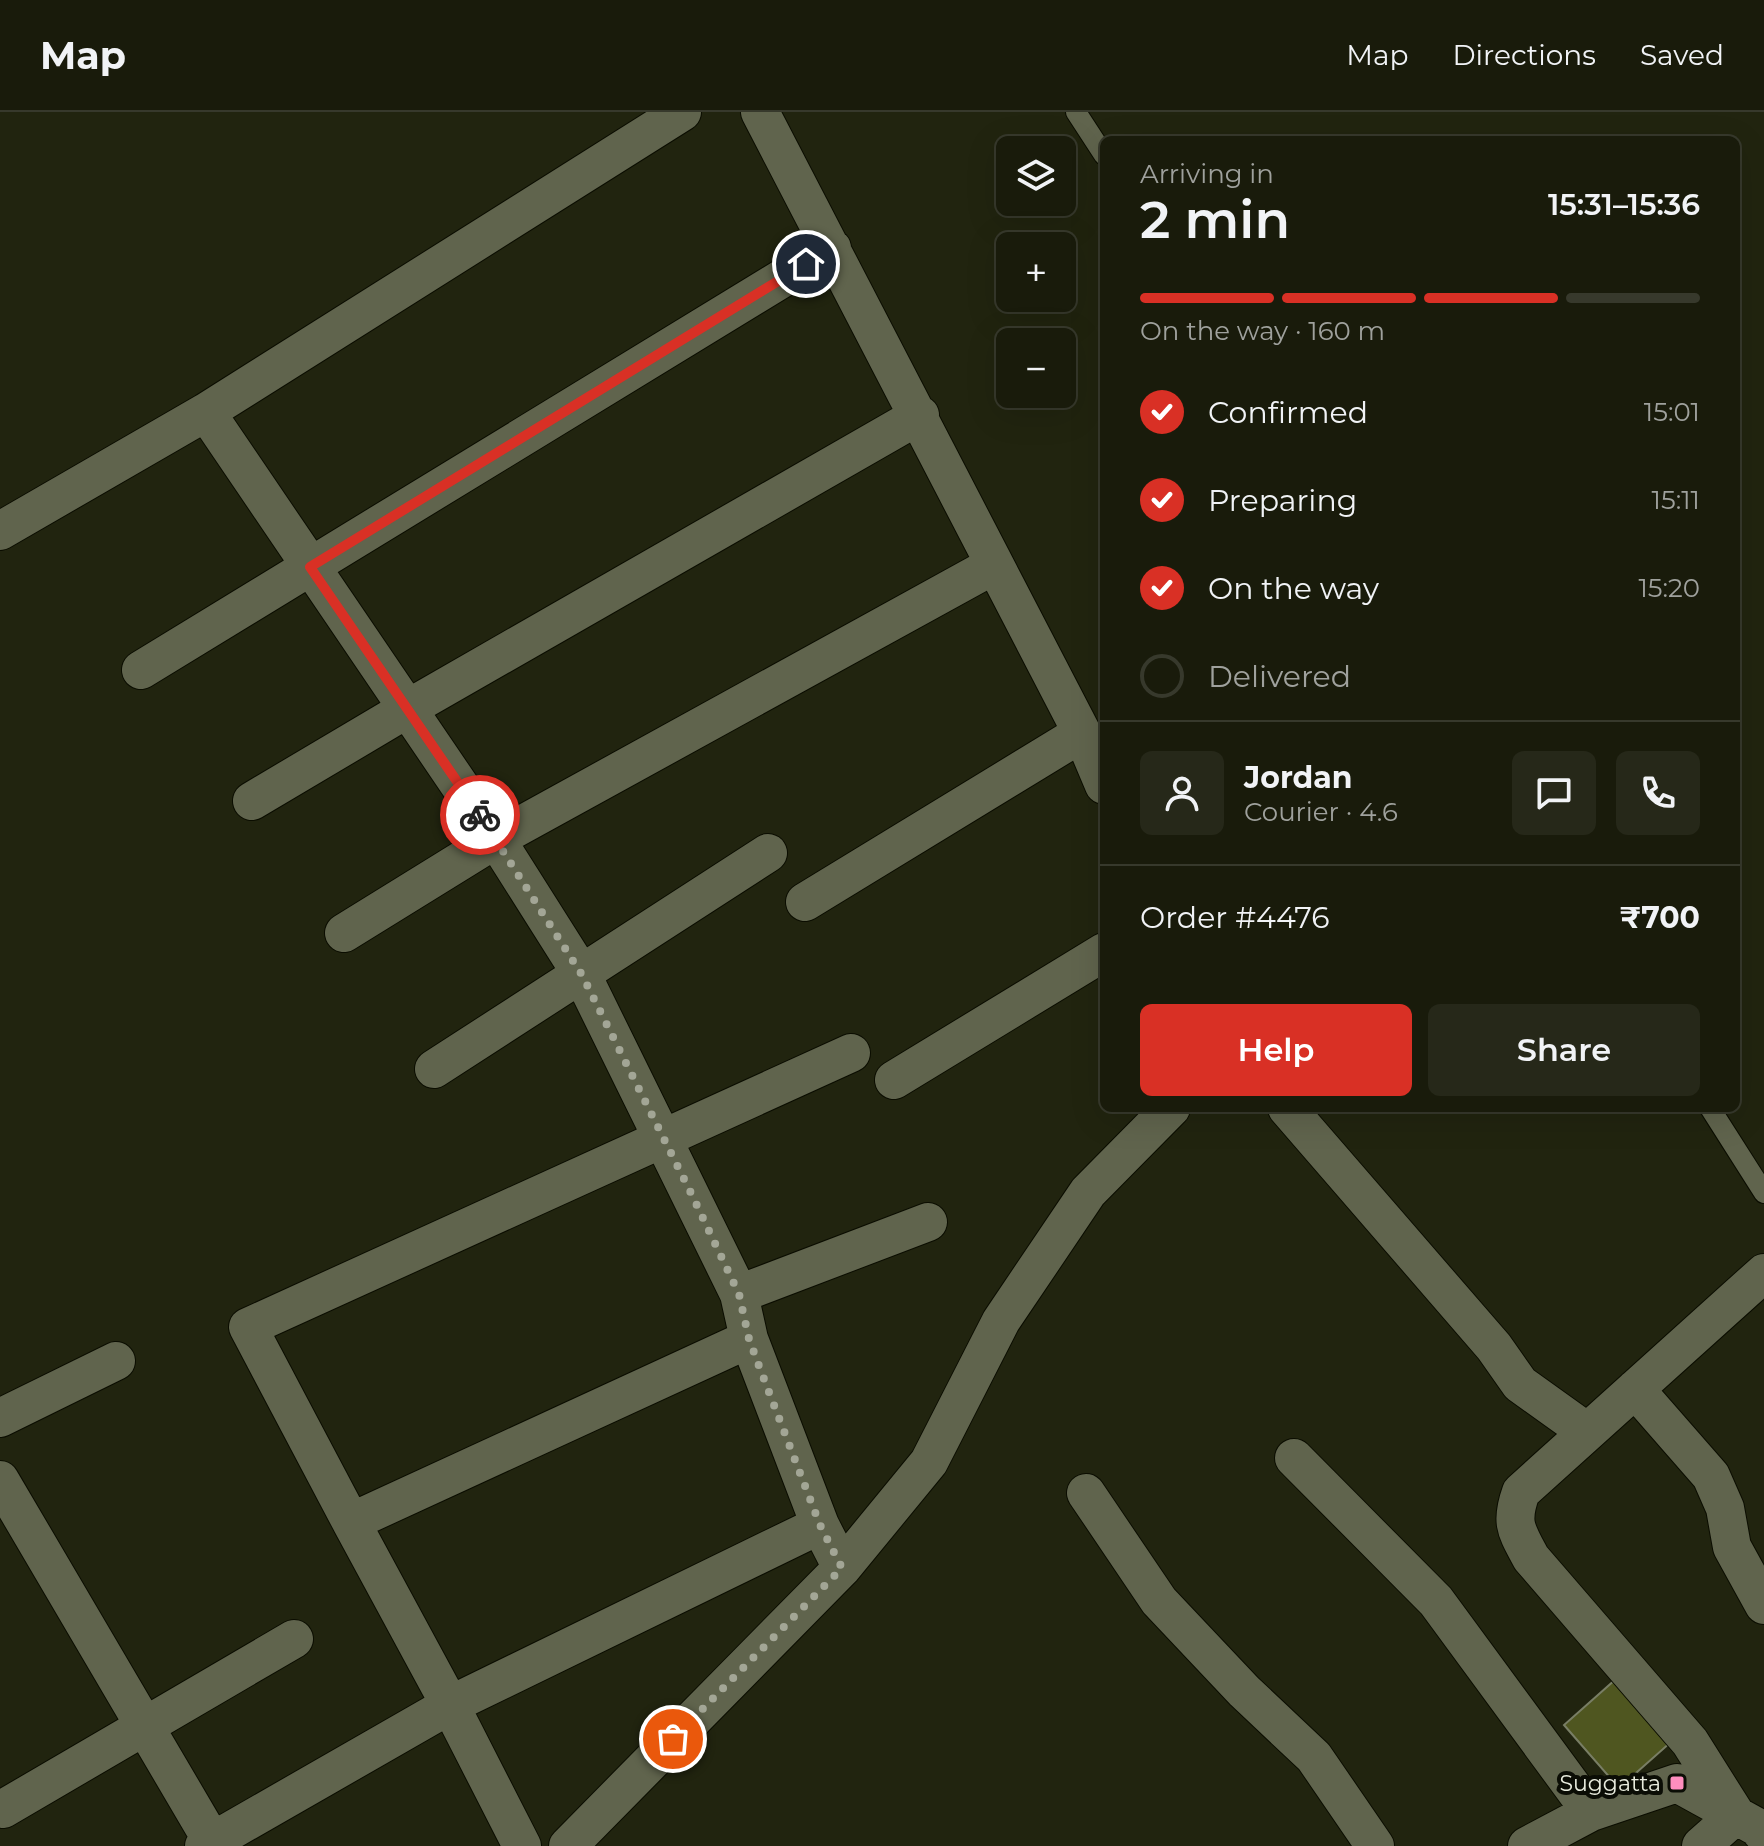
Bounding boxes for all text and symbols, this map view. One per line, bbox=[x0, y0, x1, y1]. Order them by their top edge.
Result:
text: Map bbox=[40, 32, 126, 79]
text: Map bbox=[1346, 38, 1408, 72]
text: Directions bbox=[1452, 38, 1596, 72]
text: Saved bbox=[1640, 38, 1724, 72]
map controls bbox=[996, 136, 1076, 408]
button: layers bbox=[996, 136, 1076, 216]
text: Arriving in bbox=[1140, 158, 1274, 190]
text: 15:31–15:36 bbox=[1548, 186, 1700, 223]
text: 2 min bbox=[1140, 188, 1290, 251]
pin bbox=[772, 230, 840, 298]
button: + bbox=[996, 232, 1076, 312]
icon: home bbox=[784, 242, 828, 286]
text: On the way · 160 m bbox=[1140, 315, 1385, 347]
button: − bbox=[996, 328, 1076, 408]
icon: check bbox=[1140, 390, 1184, 434]
text: Confirmed bbox=[1208, 394, 1368, 431]
text: 15:01 bbox=[1644, 396, 1700, 428]
icon: check bbox=[1140, 478, 1184, 522]
text: Preparing bbox=[1208, 482, 1357, 519]
text: 15:11 bbox=[1652, 484, 1700, 516]
icon: check bbox=[1140, 566, 1184, 610]
text: On the way bbox=[1208, 570, 1379, 607]
text: 15:20 bbox=[1638, 572, 1700, 604]
text: Delivered bbox=[1208, 658, 1351, 695]
button: person bbox=[1140, 751, 1224, 835]
button: chat bbox=[1512, 751, 1596, 835]
button: phone bbox=[1616, 751, 1700, 835]
text: Jordan bbox=[1244, 759, 1353, 796]
courier bbox=[440, 775, 520, 855]
icon: bike bbox=[458, 793, 502, 837]
text: Courier · 4.6 bbox=[1244, 796, 1398, 828]
text: Order #4476 bbox=[1140, 899, 1330, 936]
text: ₹700 bbox=[1619, 899, 1700, 936]
button: Help bbox=[1140, 1004, 1412, 1096]
button: Share bbox=[1428, 1004, 1700, 1096]
pin bbox=[639, 1705, 707, 1773]
icon: bag bbox=[651, 1717, 695, 1761]
place label: Suggatta bbox=[1559, 1770, 1661, 1797]
marker: Suggatta bbox=[1668, 1774, 1686, 1792]

